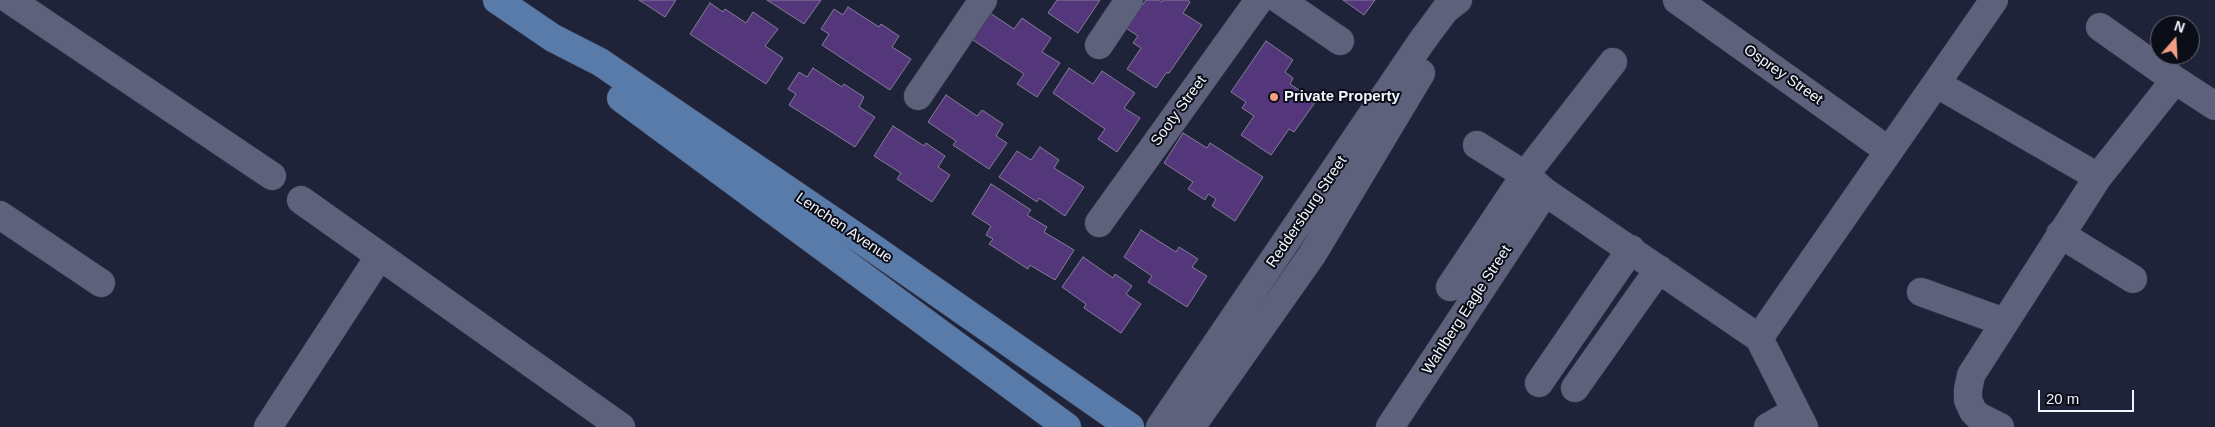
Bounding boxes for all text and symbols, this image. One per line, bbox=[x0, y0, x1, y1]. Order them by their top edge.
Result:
north arrow bbox=[2150, 15, 2200, 65]
text: N bbox=[2172, 18, 2187, 36]
street label: Osprey Street bbox=[1740, 41, 1826, 109]
street label: Sooty Street bbox=[1147, 72, 1211, 150]
place label: Private Property bbox=[1284, 88, 1400, 106]
marker: Private Property bbox=[1268, 91, 1280, 103]
street label: Reddersburg Street bbox=[1263, 153, 1351, 271]
street label: Lenchen Avenue bbox=[792, 189, 896, 267]
street label: Wahlberg Eagle Street bbox=[1419, 242, 1515, 378]
scale bar bbox=[2040, 380, 2136, 412]
text: 20 m bbox=[2046, 390, 2079, 407]

